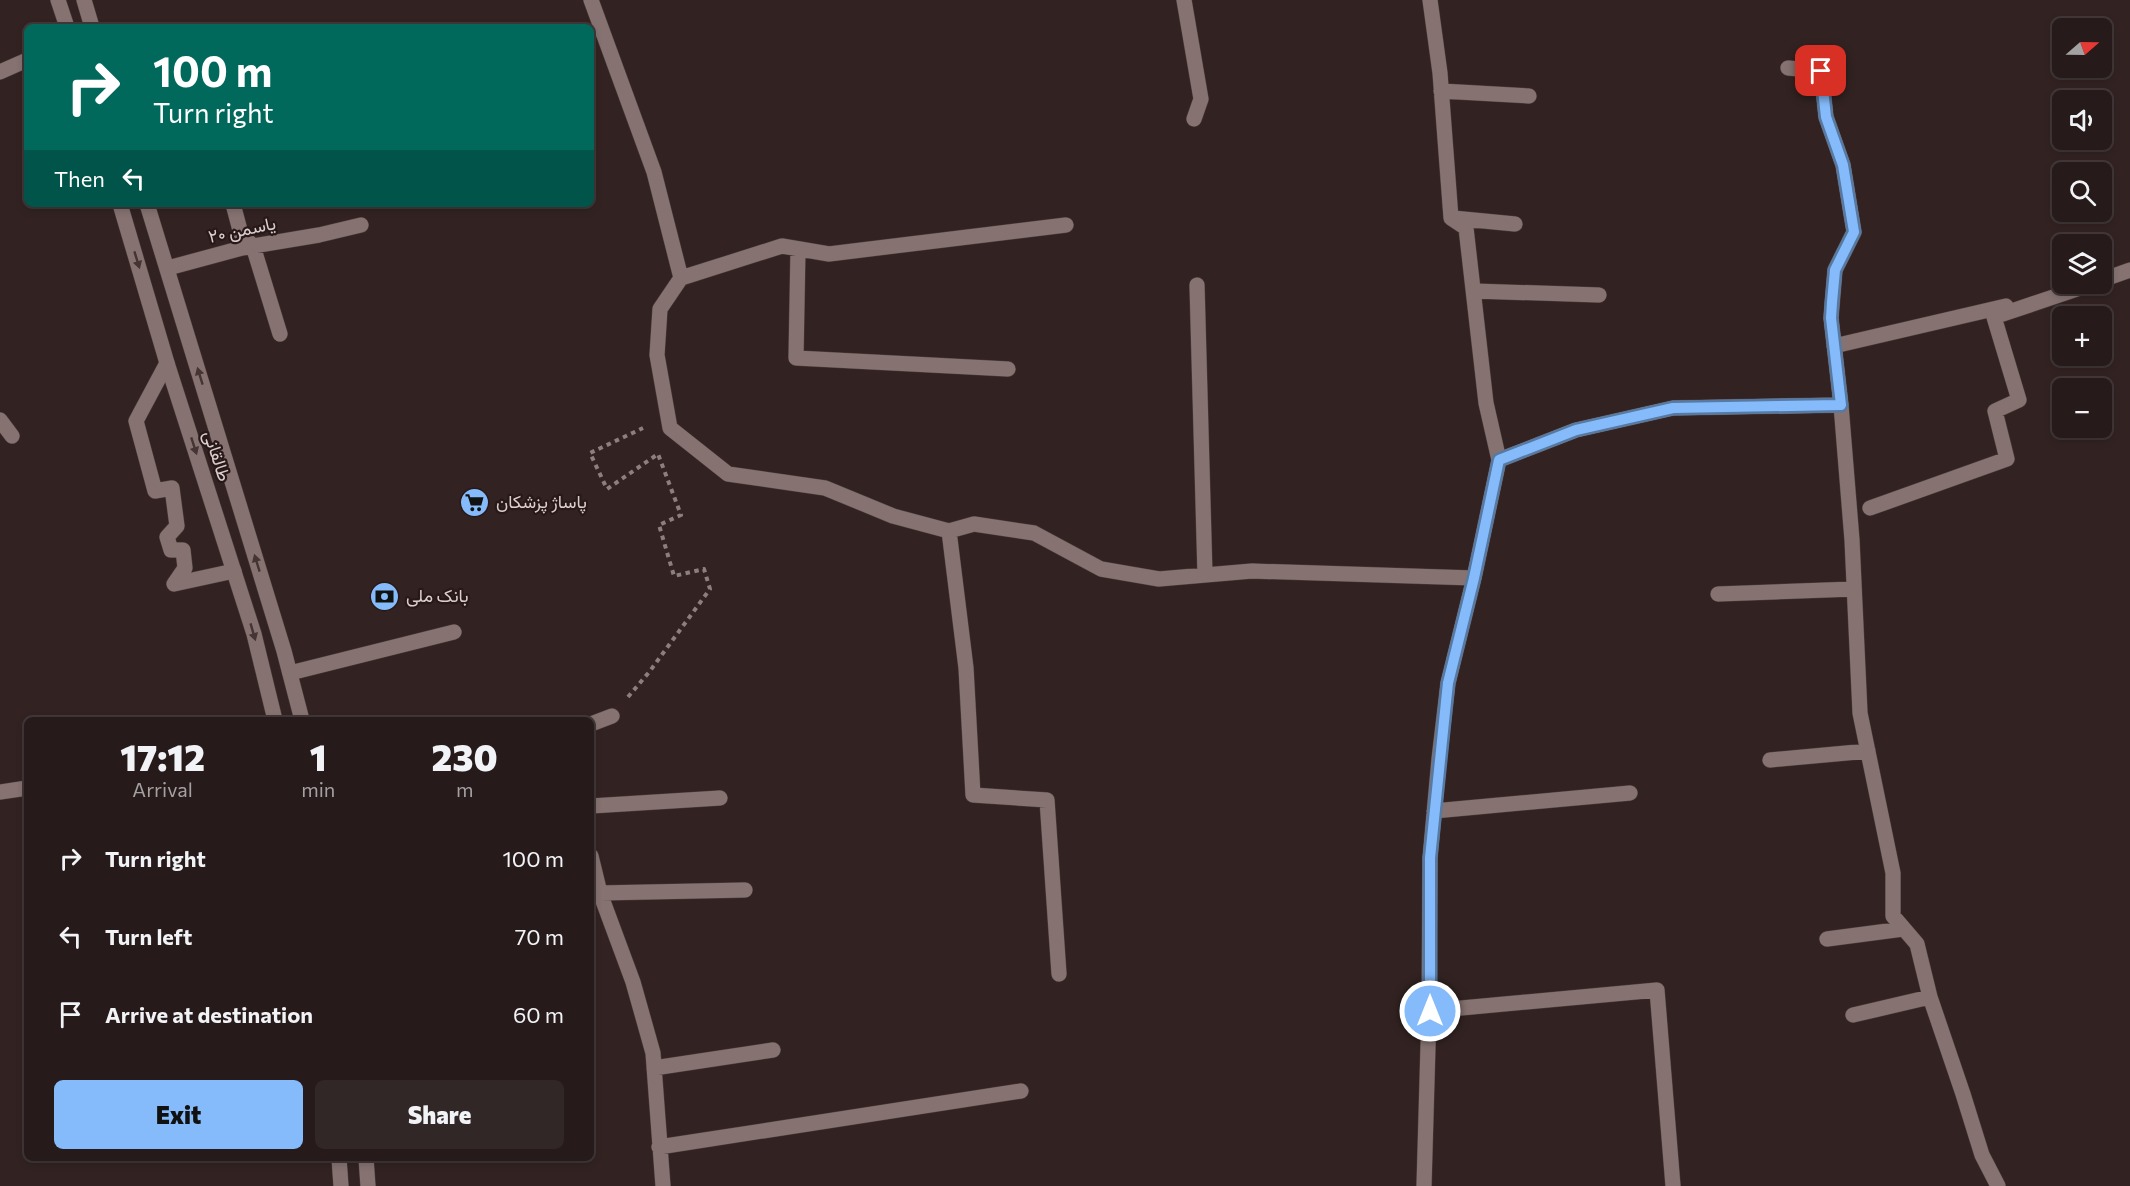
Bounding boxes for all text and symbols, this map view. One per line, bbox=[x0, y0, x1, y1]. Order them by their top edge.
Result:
north arrow bbox=[2052, 18, 2112, 78]
map controls bbox=[2052, 18, 2112, 438]
text: 100 m bbox=[153, 44, 273, 96]
pin bbox=[1795, 45, 1846, 96]
icon: right bbox=[54, 48, 132, 126]
icon: arrive bbox=[1804, 54, 1837, 87]
button: sound bbox=[2052, 90, 2112, 150]
text: Turn right bbox=[153, 96, 273, 129]
icon: left bbox=[117, 162, 150, 195]
button: search bbox=[2052, 162, 2112, 222]
text: Then bbox=[54, 165, 105, 192]
street label: یاسمن ۲۰ bbox=[206, 211, 278, 248]
button: layers bbox=[2052, 234, 2112, 294]
one-way arrow bbox=[133, 251, 142, 269]
button: + bbox=[2052, 306, 2112, 366]
one-way arrow bbox=[195, 367, 204, 385]
button: − bbox=[2052, 378, 2112, 438]
street label: طالقانی bbox=[198, 428, 236, 484]
one-way arrow bbox=[190, 437, 199, 455]
supermarket icon: پاساژ پزشکان bbox=[459, 486, 491, 518]
place label: پاساژ پزشکان bbox=[496, 490, 587, 514]
one-way arrow bbox=[252, 554, 261, 572]
bank icon: بانک ملی bbox=[369, 580, 401, 612]
place label: بانک ملی bbox=[406, 584, 469, 607]
one-way arrow bbox=[249, 624, 258, 642]
text: 17:12 bbox=[120, 734, 205, 778]
text: 1 bbox=[310, 734, 327, 778]
text: 230 bbox=[432, 734, 498, 778]
text: Arrival bbox=[132, 777, 193, 801]
text: min bbox=[301, 777, 335, 801]
text: m bbox=[456, 777, 473, 801]
icon: right bbox=[54, 842, 87, 875]
text: Turn right bbox=[105, 845, 206, 872]
text: 100 m bbox=[502, 845, 564, 872]
icon: left bbox=[54, 920, 87, 953]
text: Turn left bbox=[105, 923, 192, 950]
text: 70 m bbox=[515, 923, 564, 950]
position arrow bbox=[1398, 979, 1462, 1043]
icon: arrive bbox=[54, 998, 87, 1031]
text: Arrive at destination bbox=[105, 1001, 313, 1028]
text: 60 m bbox=[513, 1001, 564, 1028]
button: Exit bbox=[54, 1080, 303, 1149]
button: Share bbox=[315, 1080, 564, 1149]

